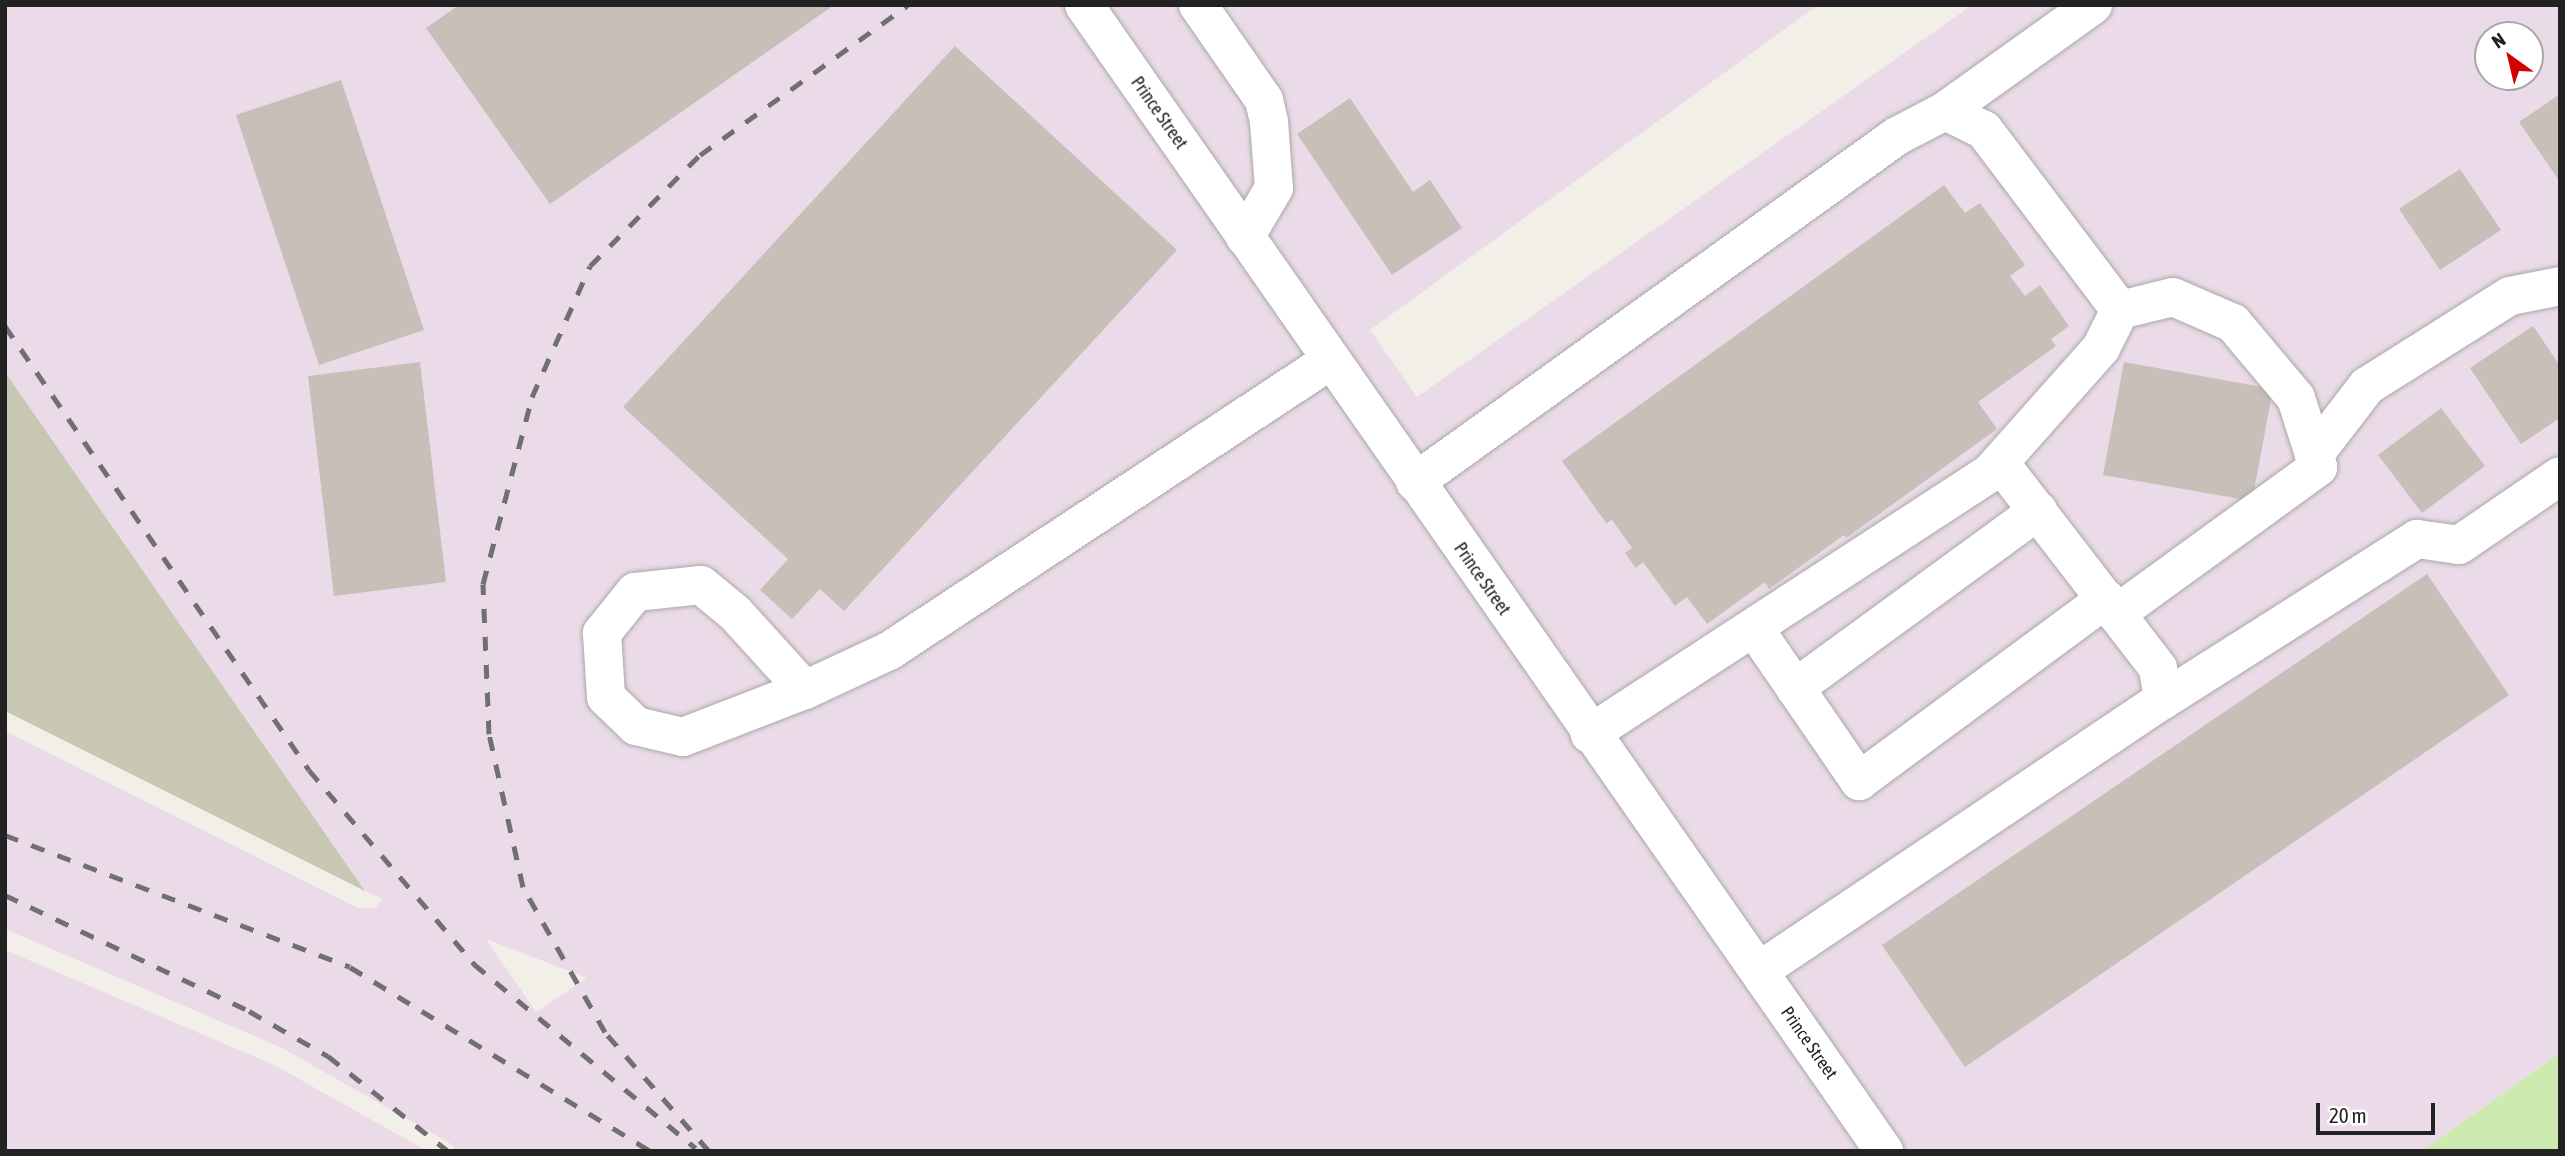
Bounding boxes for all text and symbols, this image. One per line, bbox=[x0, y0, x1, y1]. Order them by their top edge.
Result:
north arrow bbox=[2474, 21, 2544, 91]
text: N bbox=[2488, 28, 2509, 53]
street label: Prince Street bbox=[1126, 72, 1192, 154]
street label: Prince Street bbox=[1449, 538, 1515, 620]
street label: Prince Street bbox=[1776, 1002, 1842, 1084]
scale bar bbox=[2320, 1090, 2439, 1134]
text: 20 m bbox=[2329, 1103, 2367, 1127]

